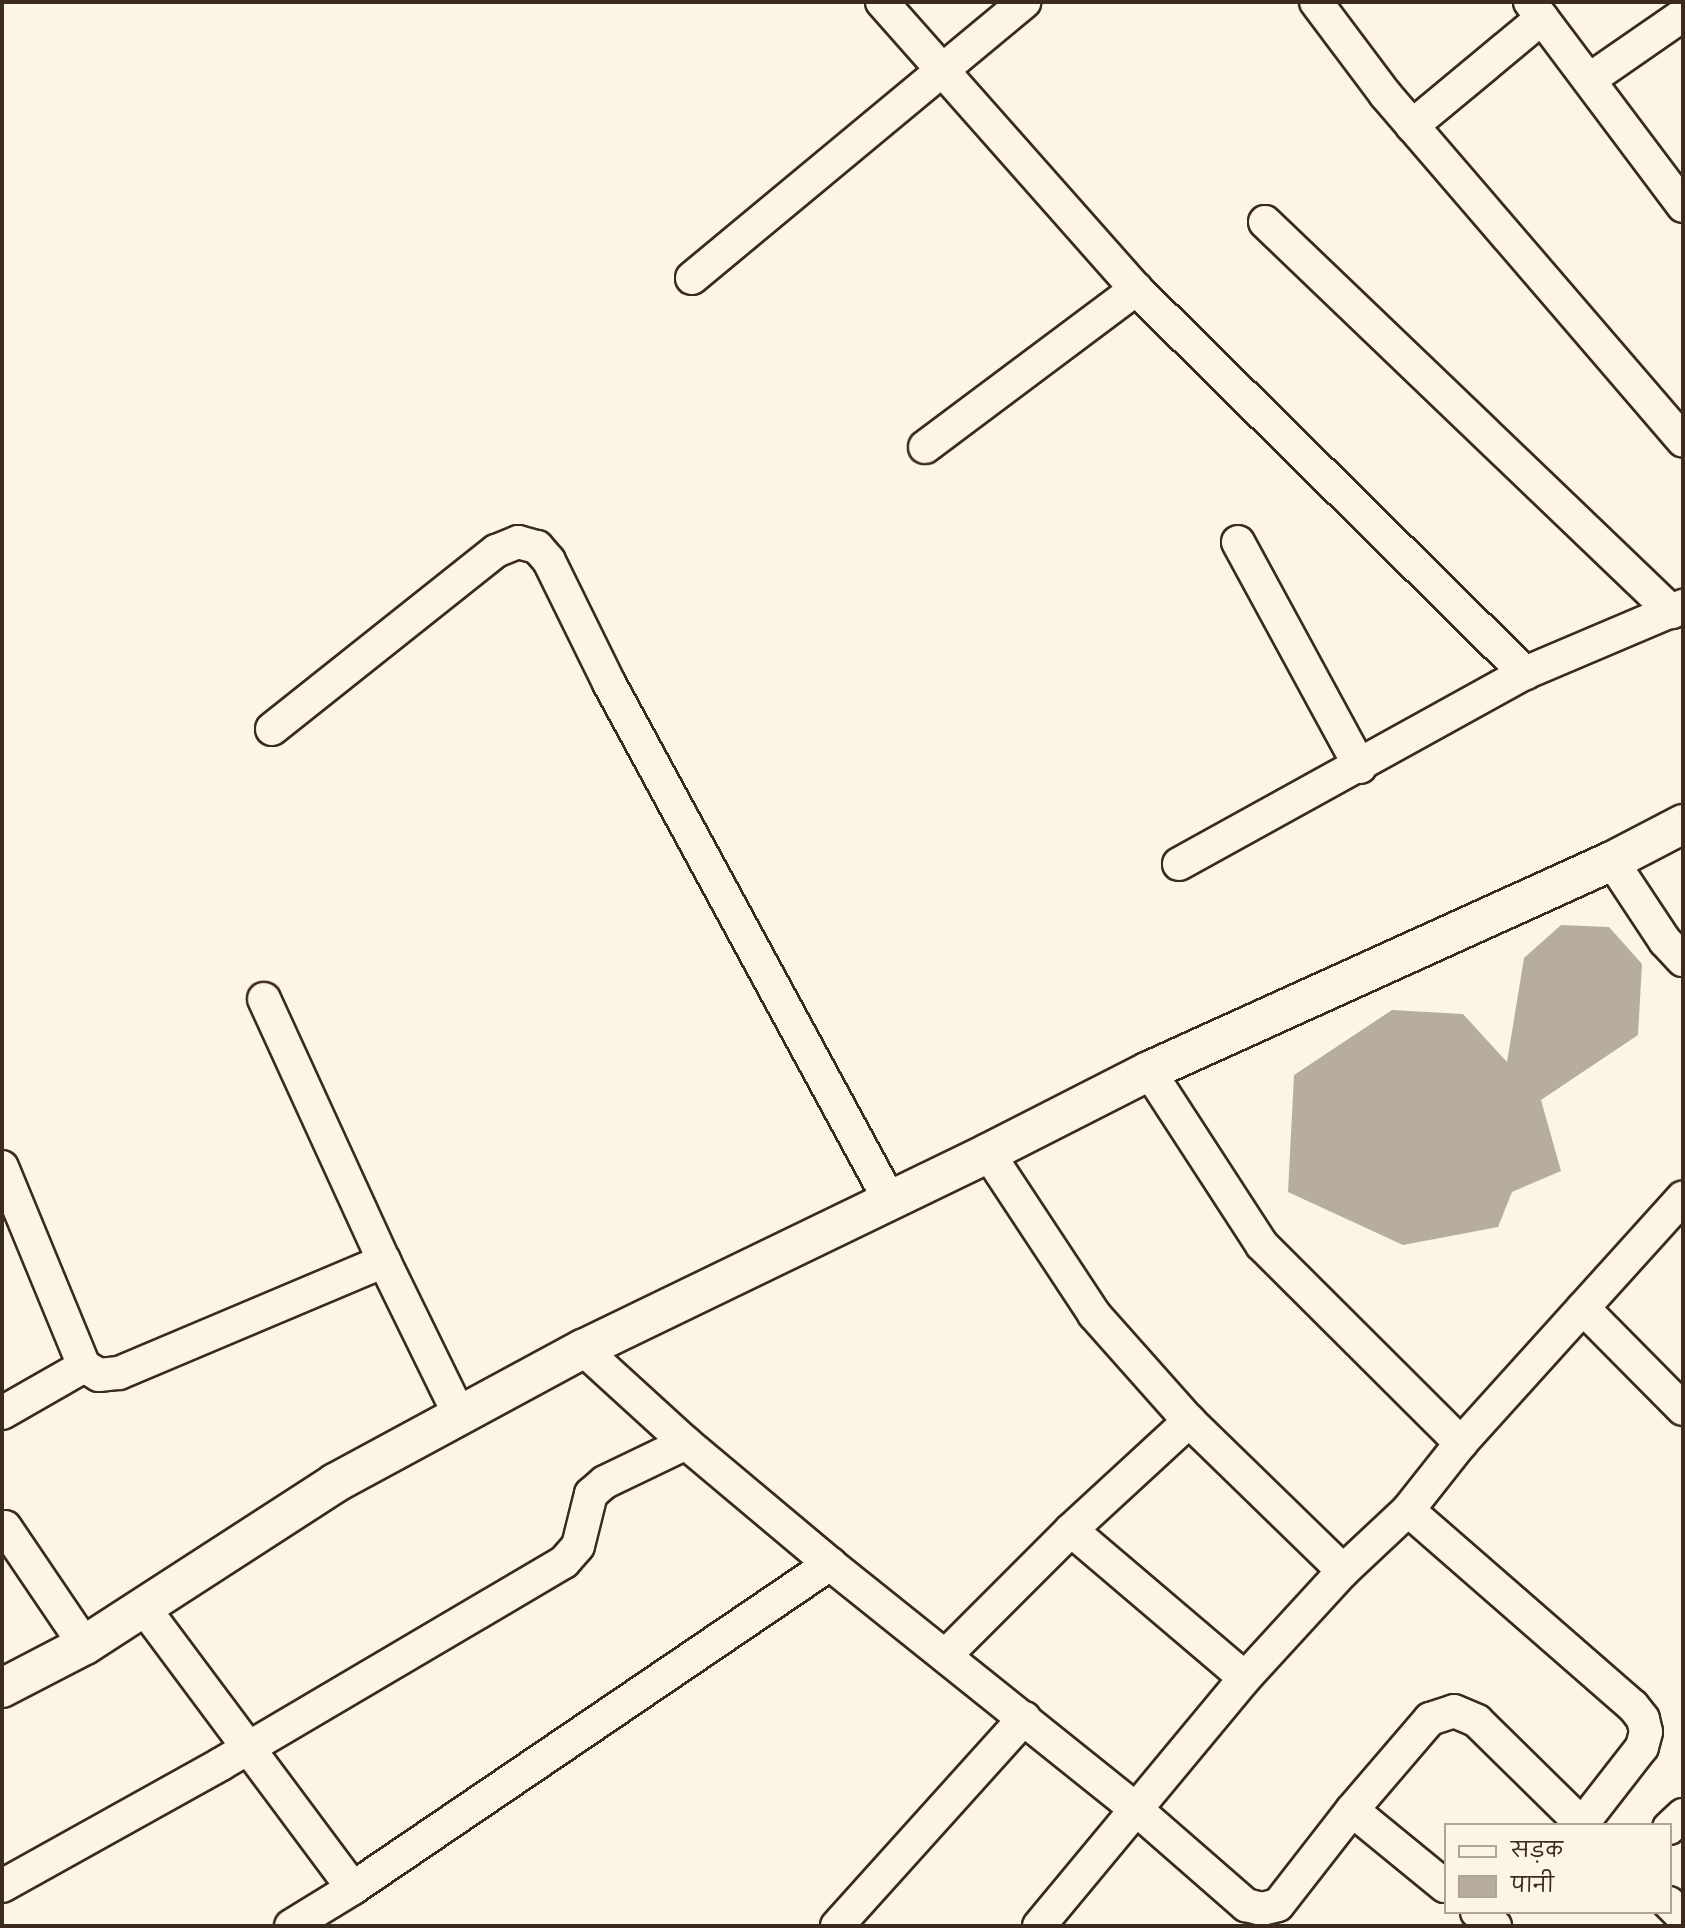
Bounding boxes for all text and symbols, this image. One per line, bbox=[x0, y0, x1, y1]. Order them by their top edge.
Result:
legend bbox=[1444, 1823, 1671, 1914]
text: सड़क bbox=[1511, 1836, 1563, 1864]
text: पानी bbox=[1511, 1871, 1554, 1899]

